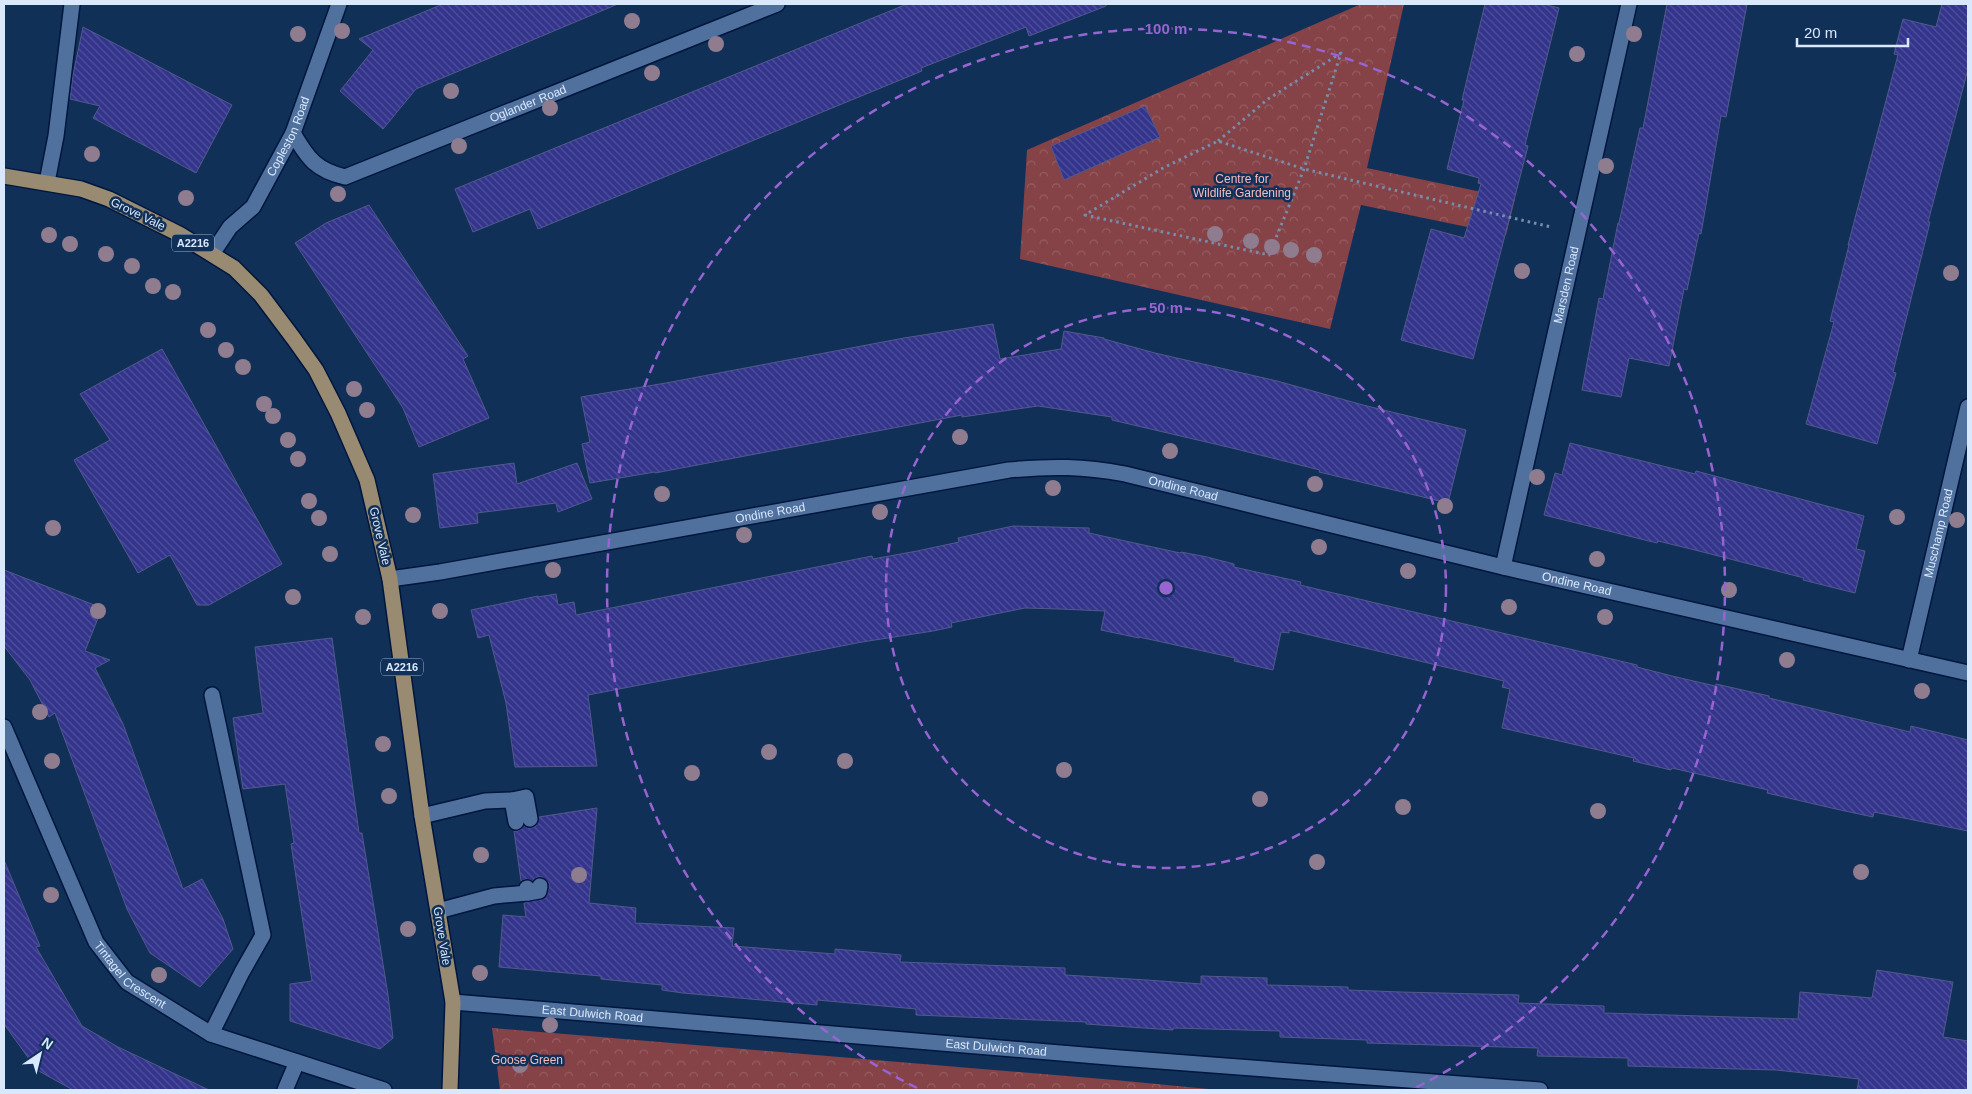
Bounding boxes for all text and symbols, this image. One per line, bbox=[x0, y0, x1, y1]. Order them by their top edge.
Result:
scale bar bbox=[1797, 15, 1908, 47]
text: 100 m bbox=[1145, 20, 1187, 37]
text: 20 m bbox=[1804, 24, 1837, 41]
street label: Oglander Road bbox=[488, 82, 568, 125]
street label: Copleston Road bbox=[264, 95, 312, 179]
park label: Centre for Wildlife Gardening bbox=[1193, 172, 1291, 200]
street label: Grove Vale bbox=[108, 195, 168, 233]
road number: A2216 bbox=[172, 234, 214, 252]
street label: Marsden Road bbox=[1551, 245, 1582, 325]
text: 50 m bbox=[1149, 299, 1183, 316]
street label: Ondine Road bbox=[1147, 473, 1219, 504]
street label: Muschamp Road bbox=[1921, 488, 1956, 579]
street label: Ondine Road bbox=[734, 500, 806, 526]
street label: Grove Vale bbox=[367, 506, 394, 567]
street label: Ondine Road bbox=[1541, 569, 1613, 599]
centre of rings bbox=[1157, 579, 1175, 597]
road number: A2216 bbox=[381, 659, 423, 676]
street label: Grove Vale bbox=[430, 906, 454, 967]
street label: Tintagel Crescent bbox=[91, 939, 169, 1012]
street label: East Dulwich Road bbox=[541, 1002, 644, 1025]
north arrow bbox=[15, 1029, 65, 1079]
text: N bbox=[39, 1034, 56, 1053]
street label: East Dulwich Road bbox=[945, 1036, 1047, 1059]
park label: Goose Green bbox=[491, 1053, 563, 1067]

